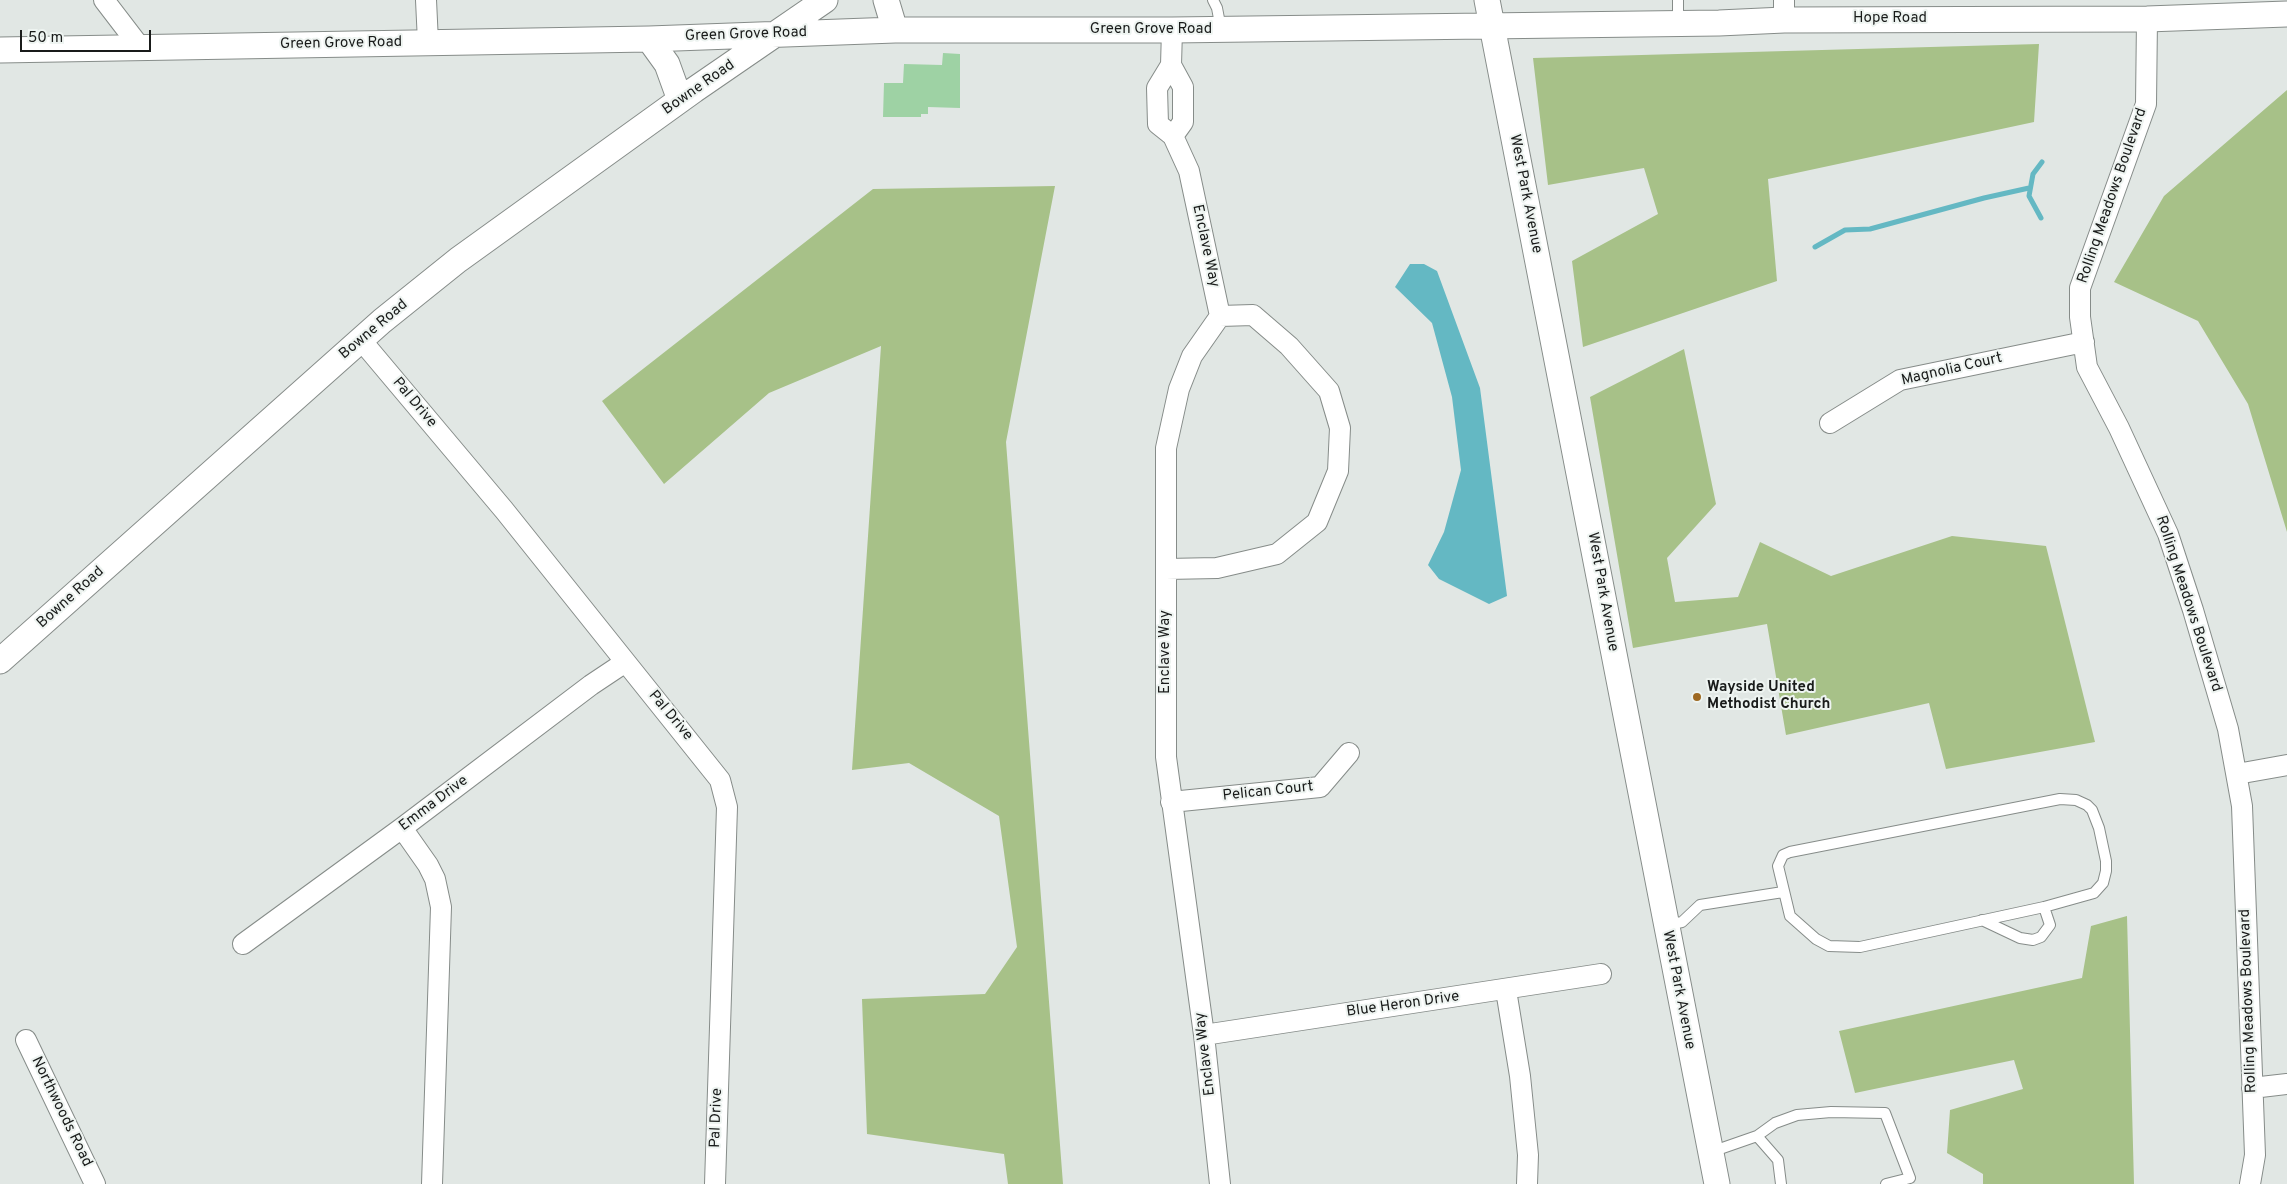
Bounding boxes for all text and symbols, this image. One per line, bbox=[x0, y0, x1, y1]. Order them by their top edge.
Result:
street label: Hope Road bbox=[1853, 10, 1927, 28]
scale bar bbox=[22, 20, 154, 52]
street label: Green Grove Road bbox=[1090, 21, 1212, 39]
street label: Green Grove Road bbox=[685, 24, 807, 46]
text: 50 m bbox=[28, 29, 63, 48]
street label: Green Grove Road bbox=[280, 34, 402, 54]
street label: Bowne Road bbox=[659, 57, 739, 119]
street label: Rolling Meadows Boulevard bbox=[2075, 106, 2151, 286]
street label: West Park Avenue bbox=[1505, 133, 1545, 255]
street label: Enclave Way bbox=[1187, 203, 1223, 289]
street label: Bowne Road bbox=[336, 296, 412, 364]
street label: Magnolia Court bbox=[1900, 350, 2004, 390]
street label: Pal Drive bbox=[388, 374, 440, 432]
street label: Rolling Meadows Boulevard bbox=[2151, 514, 2225, 694]
street label: West Park Avenue bbox=[1583, 531, 1621, 653]
street label: Bowne Road bbox=[34, 563, 108, 633]
street label: Enclave Way bbox=[1157, 610, 1175, 694]
place label: Wayside United Methodist Church bbox=[1707, 679, 1830, 714]
street label: Pal Drive bbox=[644, 687, 696, 745]
marker: Wayside United Methodist Church bbox=[1691, 691, 1703, 703]
street label: Emma Drive bbox=[396, 772, 472, 836]
street label: Pelican Court bbox=[1222, 778, 1314, 806]
street label: Rolling Meadows Boulevard bbox=[2237, 909, 2261, 1093]
street label: West Park Avenue bbox=[1658, 929, 1698, 1051]
street label: Blue Heron Drive bbox=[1345, 988, 1461, 1022]
street label: Enclave Way bbox=[1192, 1011, 1220, 1097]
street label: Northwoods Road bbox=[27, 1054, 95, 1170]
street label: Pal Drive bbox=[707, 1088, 727, 1148]

